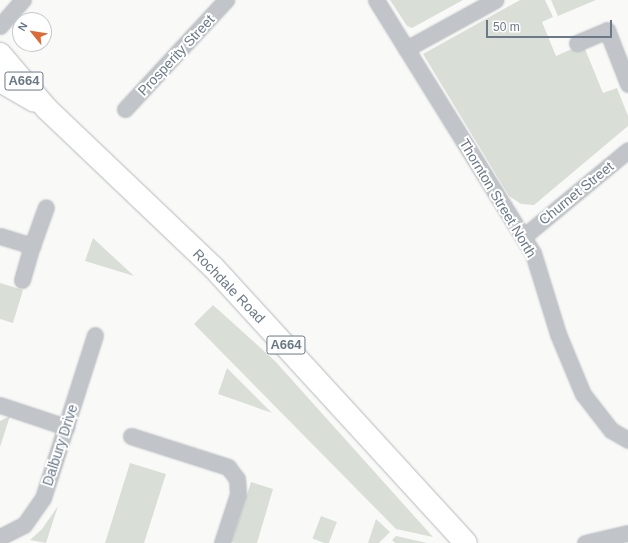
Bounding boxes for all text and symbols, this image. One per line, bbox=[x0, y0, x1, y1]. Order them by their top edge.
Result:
street label: Prosperity Street bbox=[134, 11, 218, 99]
north arrow bbox=[12, 12, 52, 52]
scale bar bbox=[488, 12, 614, 38]
text: N bbox=[15, 20, 30, 33]
text: 50 m bbox=[493, 20, 520, 34]
road number: A664 bbox=[4, 70, 44, 92]
street label: Thornton Street North bbox=[456, 136, 540, 260]
street label: Churnet Street bbox=[535, 158, 617, 228]
street label: Rochdale Road bbox=[189, 245, 269, 327]
road number: A664 bbox=[266, 334, 306, 356]
street label: Dalbury Drive bbox=[39, 402, 81, 488]

